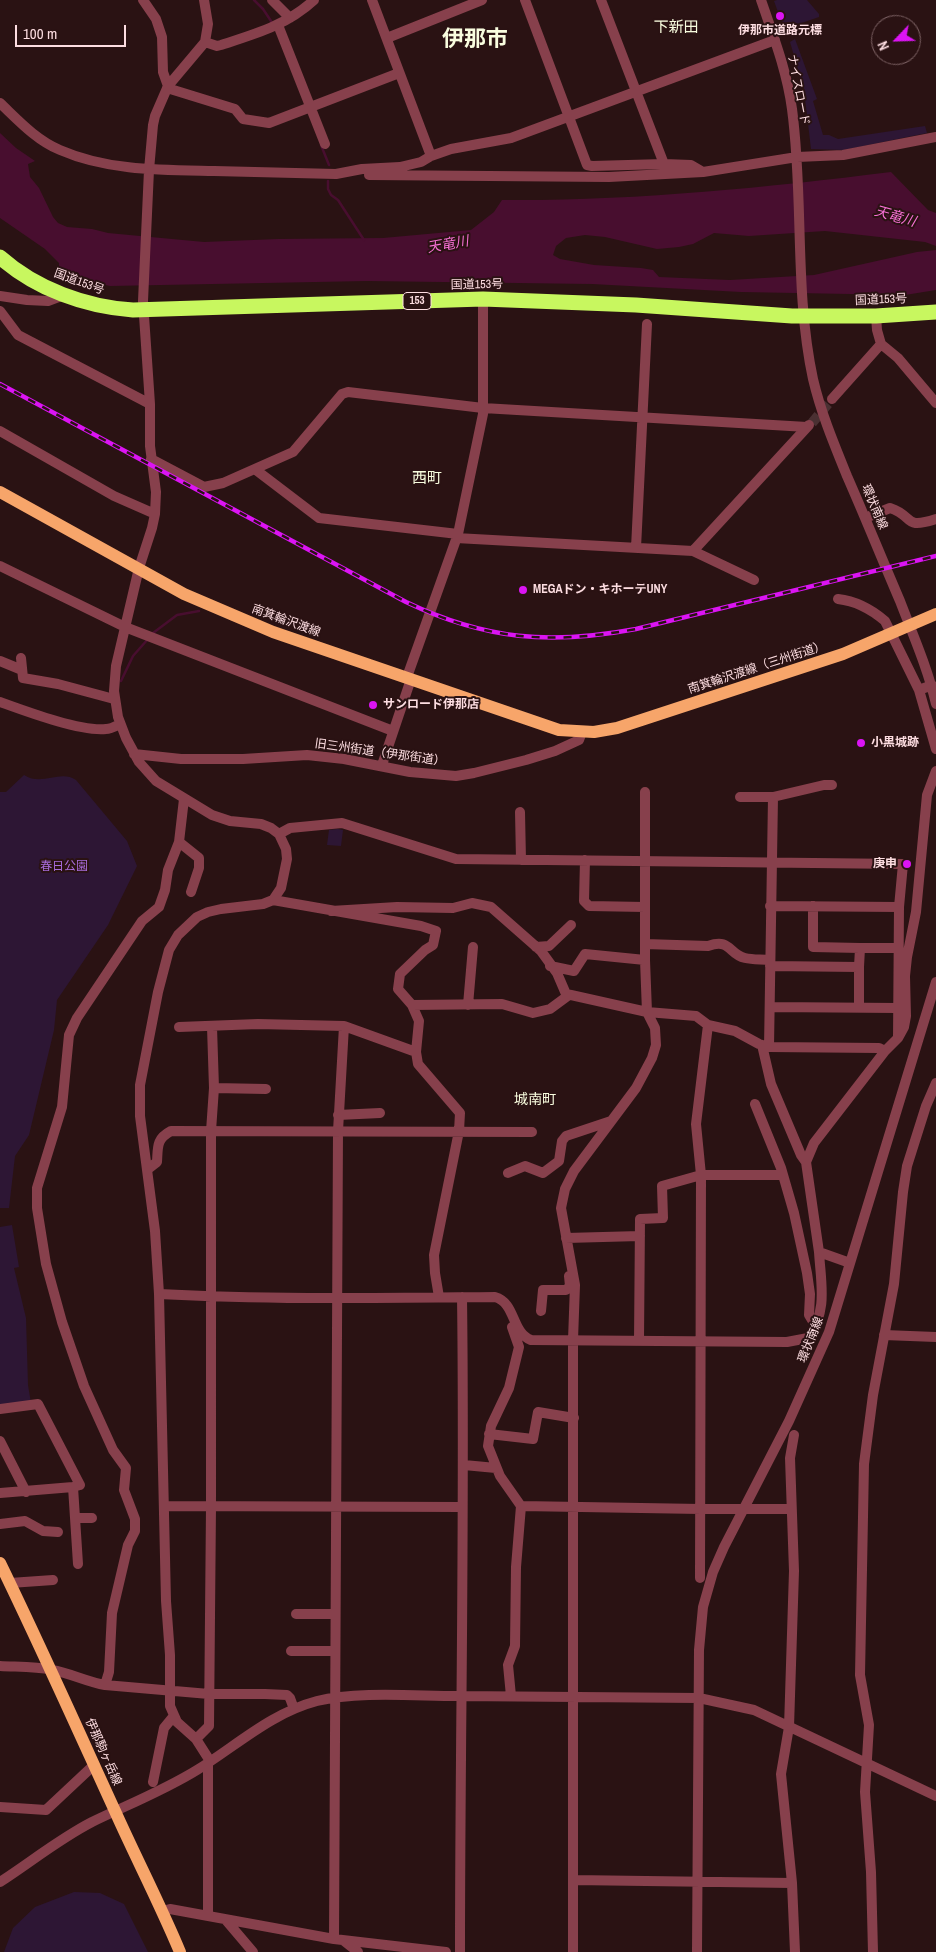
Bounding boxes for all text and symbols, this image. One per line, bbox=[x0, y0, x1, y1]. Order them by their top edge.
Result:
marker: 伊那市道路元標 bbox=[774, 10, 786, 22]
scale bar bbox=[18, 15, 129, 47]
north arrow bbox=[871, 15, 921, 65]
district label: 下新田 bbox=[654, 19, 698, 37]
text: 100 m bbox=[23, 23, 57, 44]
place label: 伊那市道路元標 bbox=[738, 24, 822, 38]
district label: 伊那市 bbox=[442, 27, 508, 53]
text: N bbox=[873, 38, 893, 53]
street label: ナイスロード bbox=[784, 53, 812, 127]
water label: 天竜川 bbox=[872, 203, 918, 231]
water label: 天竜川 bbox=[426, 233, 470, 257]
street label: 国道153号 bbox=[52, 266, 106, 298]
street label: 国道153号 bbox=[451, 277, 503, 293]
road number: 153 bbox=[403, 292, 431, 310]
street label: 国道153号 bbox=[855, 292, 907, 308]
district label: 西町 bbox=[412, 470, 442, 488]
street label: 環状南線 bbox=[858, 482, 890, 532]
place label: MEGAドン・キホーテUNY bbox=[533, 583, 667, 597]
marker: MEGAドン・キホーテUNY bbox=[517, 584, 529, 596]
street label: 南箕輪沢渡線 bbox=[250, 602, 322, 640]
street label: 南箕輪沢渡線（三州街道） bbox=[686, 639, 828, 697]
place label: サンロード伊那店 bbox=[383, 698, 479, 712]
marker: サンロード伊那店 bbox=[367, 699, 379, 711]
place label: 小黒城跡 bbox=[871, 736, 919, 750]
street label: 旧三州街道（伊那街道） bbox=[314, 737, 446, 769]
marker: 小黒城跡 bbox=[855, 737, 867, 749]
place label: 庚申 bbox=[873, 857, 897, 871]
marker: 庚申 bbox=[901, 858, 913, 870]
park label: 春日公園 bbox=[40, 860, 88, 874]
district label: 城南町 bbox=[514, 1092, 556, 1108]
street label: 環状南線 bbox=[795, 1315, 827, 1365]
street label: 伊那駒ヶ岳線 bbox=[82, 1716, 124, 1788]

